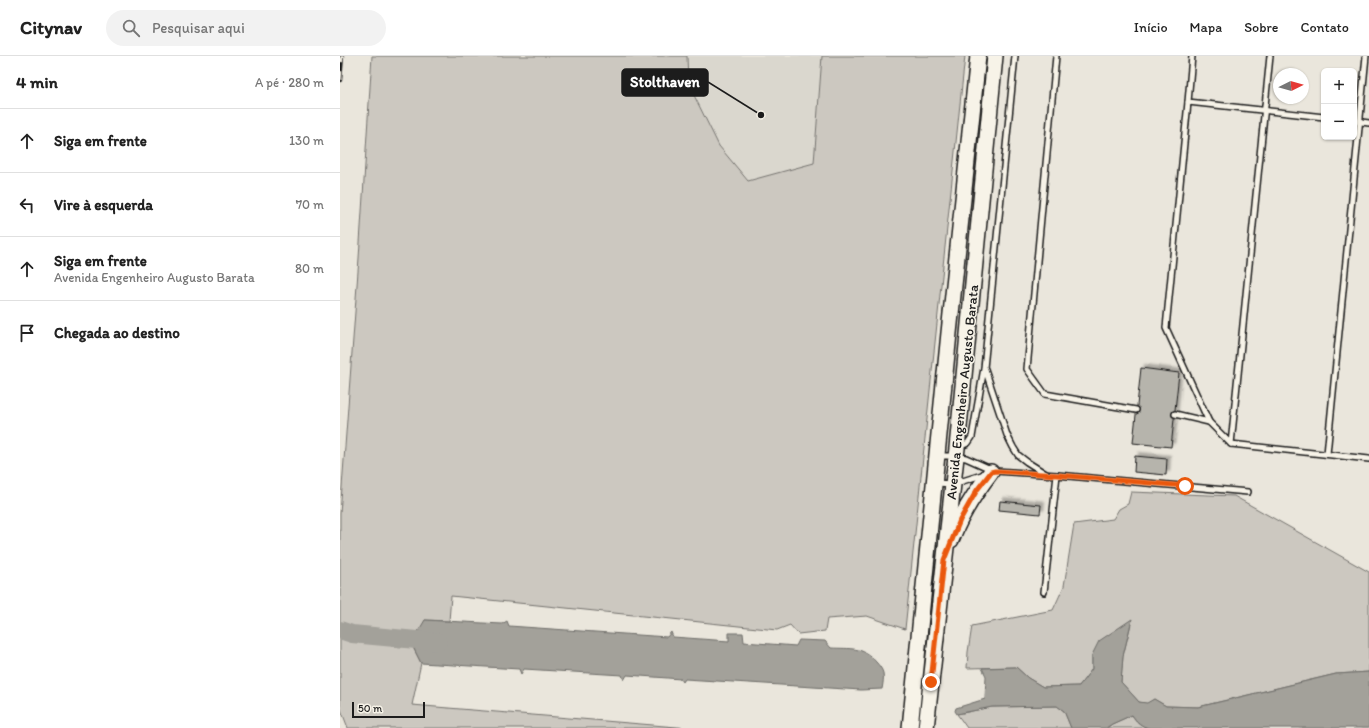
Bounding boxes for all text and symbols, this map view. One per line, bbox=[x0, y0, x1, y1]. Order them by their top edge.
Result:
search box bbox=[106, 10, 386, 46]
text: Citynav bbox=[20, 16, 82, 39]
icon: search bbox=[120, 17, 142, 39]
text: Pesquisar aqui bbox=[152, 19, 245, 37]
text: Início bbox=[1134, 19, 1168, 36]
text: Mapa bbox=[1190, 19, 1222, 36]
text: Sobre bbox=[1244, 19, 1278, 36]
text: Contato bbox=[1300, 19, 1349, 36]
north arrow bbox=[1273, 68, 1309, 104]
map controls bbox=[1321, 68, 1357, 140]
button: + bbox=[1321, 68, 1357, 104]
callout: Stolthaven bbox=[622, 69, 708, 96]
text: 4 min bbox=[16, 72, 58, 92]
text: Stolthaven bbox=[630, 73, 700, 91]
text: A pé · 280 m bbox=[255, 75, 324, 90]
button: − bbox=[1321, 104, 1357, 140]
icon: ahead bbox=[16, 130, 38, 152]
text: Siga em frente bbox=[54, 132, 147, 150]
text: 130 m bbox=[289, 133, 324, 148]
icon: left bbox=[16, 194, 38, 216]
text: Vire à esquerda bbox=[54, 196, 153, 214]
text: 70 m bbox=[296, 197, 324, 212]
text: Siga em frente bbox=[54, 252, 147, 270]
icon: ahead bbox=[16, 258, 38, 280]
text: 80 m bbox=[295, 261, 324, 276]
text: Avenida Engenheiro Augusto Barata bbox=[54, 270, 255, 285]
street label: Avenida Engenheiro Augusto Barata bbox=[943, 283, 982, 501]
icon: arrive bbox=[16, 322, 38, 344]
text: Chegada ao destino bbox=[54, 324, 180, 342]
route start bbox=[1176, 477, 1194, 495]
route end bbox=[922, 673, 940, 691]
scale bar bbox=[352, 700, 425, 719]
text: 50 m bbox=[358, 702, 382, 715]

